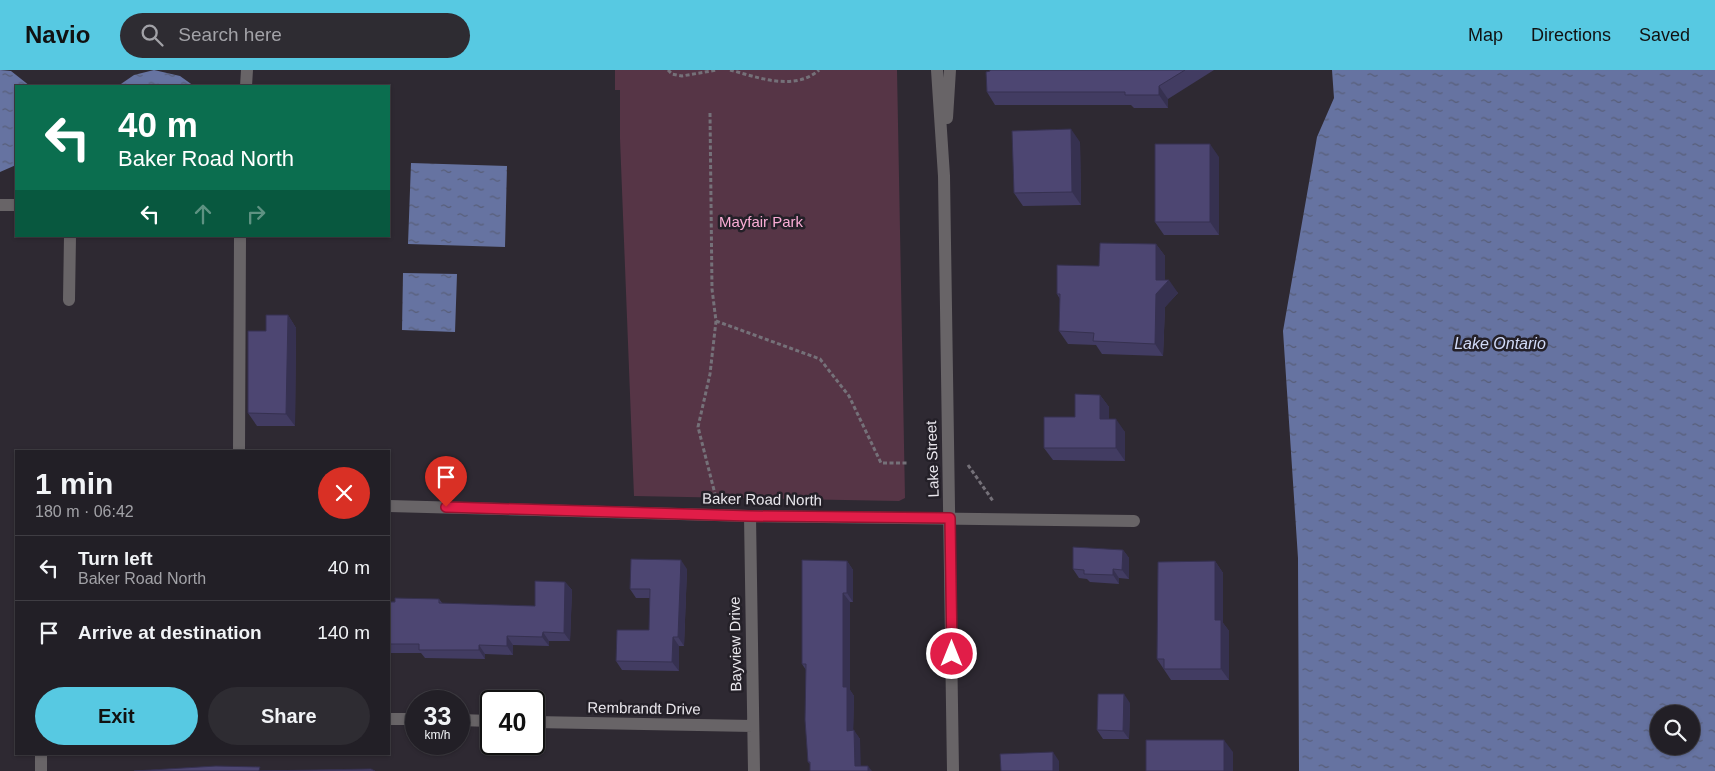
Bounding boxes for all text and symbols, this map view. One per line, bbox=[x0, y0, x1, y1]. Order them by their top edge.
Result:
search box bbox=[120, 13, 470, 58]
text: Navio bbox=[25, 21, 90, 48]
icon: search bbox=[138, 21, 166, 49]
text: Search here bbox=[178, 24, 282, 45]
text: Map bbox=[1468, 25, 1503, 45]
text: Directions bbox=[1531, 25, 1611, 45]
text: Saved bbox=[1639, 25, 1690, 45]
icon: left bbox=[35, 105, 100, 170]
text: 40 m bbox=[118, 105, 198, 144]
text: Baker Road North bbox=[118, 146, 294, 171]
icon: left bbox=[136, 200, 164, 228]
icon: ahead bbox=[189, 200, 217, 228]
icon: right bbox=[242, 200, 270, 228]
park label: Mayfair Park bbox=[719, 213, 804, 230]
water label: Lake Ontario bbox=[1454, 335, 1546, 352]
street label: Lake Street bbox=[922, 420, 942, 498]
pin bbox=[425, 456, 467, 507]
icon: arrive bbox=[432, 463, 460, 491]
text: 1 min bbox=[35, 467, 113, 500]
button: close bbox=[318, 467, 370, 519]
street label: Baker Road North bbox=[702, 489, 822, 509]
text: 180 m · 06:42 bbox=[35, 503, 134, 520]
text: Turn left bbox=[78, 548, 153, 569]
icon: left bbox=[35, 554, 63, 582]
text: 40 m bbox=[328, 557, 370, 578]
text: Baker Road North bbox=[78, 570, 206, 587]
street label: Bayview Drive bbox=[726, 596, 744, 692]
icon: arrive bbox=[35, 619, 63, 647]
text: Arrive at destination bbox=[78, 622, 262, 643]
text: 140 m bbox=[317, 622, 370, 643]
position arrow bbox=[925, 627, 977, 679]
button: Exit bbox=[35, 687, 198, 745]
button: Share bbox=[208, 687, 370, 745]
speed limit sign: 40 bbox=[480, 690, 545, 755]
street label: Rembrandt Drive bbox=[587, 699, 701, 717]
text: 33 bbox=[424, 702, 451, 730]
map controls bbox=[1650, 705, 1700, 755]
button: search bbox=[1650, 705, 1700, 755]
text: km/h bbox=[424, 728, 451, 742]

